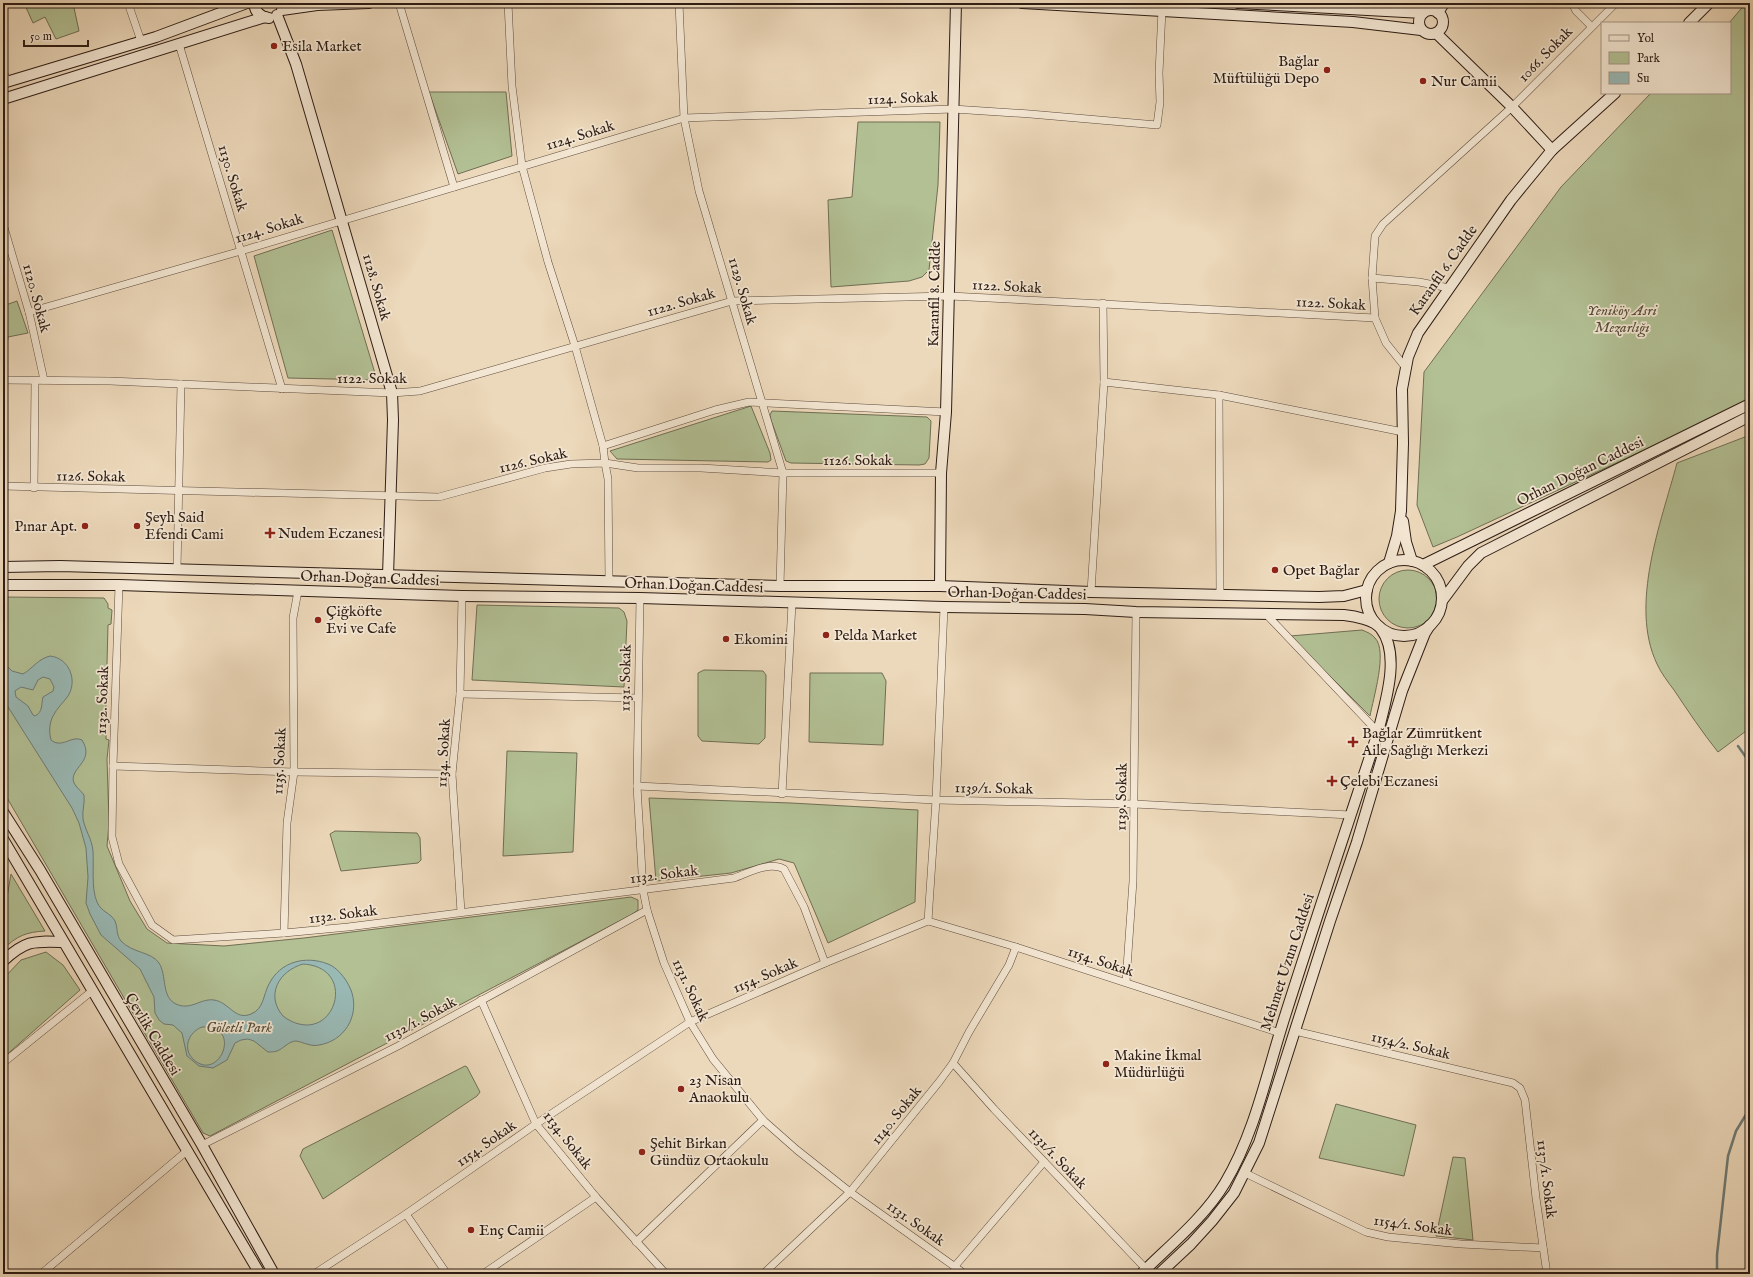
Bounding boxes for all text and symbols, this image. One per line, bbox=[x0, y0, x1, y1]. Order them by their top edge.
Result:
scale bar bbox=[24, 22, 88, 48]
street label: 1066. Sokak bbox=[1514, 22, 1577, 86]
legend bbox=[1601, 22, 1731, 94]
text: 50 m bbox=[30, 29, 52, 44]
text: Yol bbox=[1637, 31, 1655, 46]
place label: Esila Market bbox=[282, 37, 362, 56]
marker: Esila Market bbox=[269, 41, 279, 51]
text: Park bbox=[1637, 51, 1660, 66]
place label: Bağlar Müftülüğü Depo bbox=[1213, 52, 1319, 88]
marker: Bağlar Müftülüğü Depo bbox=[1322, 65, 1332, 75]
text: Su bbox=[1637, 71, 1649, 86]
place label: Nur Camii bbox=[1431, 72, 1497, 91]
marker: Nur Camii bbox=[1418, 76, 1428, 86]
street label: 1124. Sokak bbox=[867, 88, 940, 109]
street label: 1124. Sokak bbox=[544, 116, 618, 155]
street label: 1130. Sokak bbox=[213, 142, 252, 215]
street label: 1124. Sokak bbox=[233, 209, 307, 248]
street label: Karanfil 6. Cadde bbox=[1405, 221, 1482, 319]
street label: Karanfil 8. Cadde bbox=[924, 241, 945, 347]
street label: 1128. Sokak bbox=[358, 251, 395, 324]
street label: 1129. Sokak bbox=[724, 255, 761, 328]
street label: 1120. Sokak bbox=[18, 262, 55, 335]
street label: 1122. Sokak bbox=[972, 275, 1043, 298]
street label: 1122. Sokak bbox=[645, 283, 718, 321]
street label: 1122. Sokak bbox=[1296, 292, 1367, 315]
park label: Yeniköy Asri Mezarlığı bbox=[1587, 301, 1658, 338]
street label: 1122. Sokak bbox=[337, 369, 408, 388]
street label: Orhan Doğan Caddesi bbox=[1514, 432, 1647, 510]
street label: 1126. Sokak bbox=[497, 443, 570, 478]
street label: 1126. Sokak bbox=[823, 451, 894, 470]
street label: 1126. Sokak bbox=[56, 466, 127, 487]
place label: Şeyh Said Efendi Cami bbox=[145, 508, 224, 544]
place label: Pınar Apt. bbox=[14, 517, 77, 536]
marker: Pınar Apt. bbox=[80, 521, 90, 531]
marker: Şeyh Said Efendi Cami bbox=[132, 521, 142, 531]
place label: Nudem Eczanesi bbox=[278, 524, 383, 543]
marker: Nudem Eczanesi bbox=[265, 528, 275, 538]
place label: Opet Bağlar bbox=[1283, 561, 1360, 580]
marker: Opet Bağlar bbox=[1270, 565, 1280, 575]
street label: Orhan Doğan Caddesi bbox=[300, 567, 440, 590]
street label: Orhan Doğan Caddesi bbox=[624, 574, 764, 597]
street label: Orhan Doğan Caddesi bbox=[947, 583, 1087, 604]
place label: Çiğköfte Evi ve Cafe bbox=[326, 602, 397, 638]
marker: Çiğköfte Evi ve Cafe bbox=[313, 615, 323, 625]
place label: Pelda Market bbox=[834, 626, 917, 645]
place label: Ekomini bbox=[734, 630, 788, 649]
marker: Pelda Market bbox=[821, 630, 831, 640]
marker: Ekomini bbox=[721, 634, 731, 644]
street label: 1131. Sokak bbox=[615, 643, 636, 712]
street label: 1132. Sokak bbox=[92, 664, 113, 735]
street label: 1134. Sokak bbox=[432, 717, 455, 788]
place label: Bağlar Zümrütkent Aile Sağlığı Merkezi bbox=[1361, 724, 1488, 760]
street label: 1135. Sokak bbox=[268, 726, 291, 795]
marker: Bağlar Zümrütkent Aile Sağlığı Merkezi bbox=[1347, 736, 1359, 748]
street label: 1139. Sokak bbox=[1111, 762, 1132, 831]
place label: Çelebi Eczanesi bbox=[1340, 772, 1438, 791]
marker: Çelebi Eczanesi bbox=[1327, 776, 1337, 786]
street label: 1139/1. Sokak bbox=[955, 778, 1034, 799]
street label: 1132. Sokak bbox=[629, 861, 700, 888]
street label: Mehmet Uzun Caddesi bbox=[1256, 891, 1319, 1033]
street label: 1132. Sokak bbox=[308, 901, 379, 928]
street label: 1154. Sokak bbox=[1065, 942, 1137, 981]
street label: 1154. Sokak bbox=[730, 953, 802, 998]
street label: 1131. Sokak bbox=[668, 956, 714, 1026]
street label: Çevlik Caddesi bbox=[120, 990, 185, 1079]
street label: 1132/1. Sokak bbox=[381, 992, 461, 1046]
park label: Göletli Park bbox=[206, 1018, 272, 1037]
street label: 1154/2. Sokak bbox=[1369, 1027, 1453, 1064]
place label: Makine İkmal Müdürlüğü bbox=[1114, 1046, 1202, 1082]
marker: Makine İkmal Müdürlüğü bbox=[1101, 1059, 1111, 1069]
place label: 23 Nisan Anaokulu bbox=[688, 1071, 749, 1107]
street label: 1140. Sokak bbox=[867, 1081, 927, 1149]
marker: 23 Nisan Anaokulu bbox=[676, 1084, 686, 1094]
street label: 1134. Sokak bbox=[539, 1107, 597, 1174]
street label: 1154. Sokak bbox=[453, 1115, 521, 1171]
street label: 1131/1. Sokak bbox=[1024, 1123, 1092, 1194]
place label: Şehit Birkan Gündüz Ortaokulu bbox=[650, 1134, 769, 1170]
street label: 1137/1. Sokak bbox=[1532, 1139, 1561, 1221]
marker: Şehit Birkan Gündüz Ortaokulu bbox=[637, 1147, 647, 1157]
street label: 1131. Sokak bbox=[883, 1196, 949, 1251]
street label: 1154/1. Sokak bbox=[1372, 1211, 1454, 1241]
place label: Enç Camii bbox=[479, 1221, 544, 1240]
marker: Enç Camii bbox=[466, 1225, 476, 1235]

